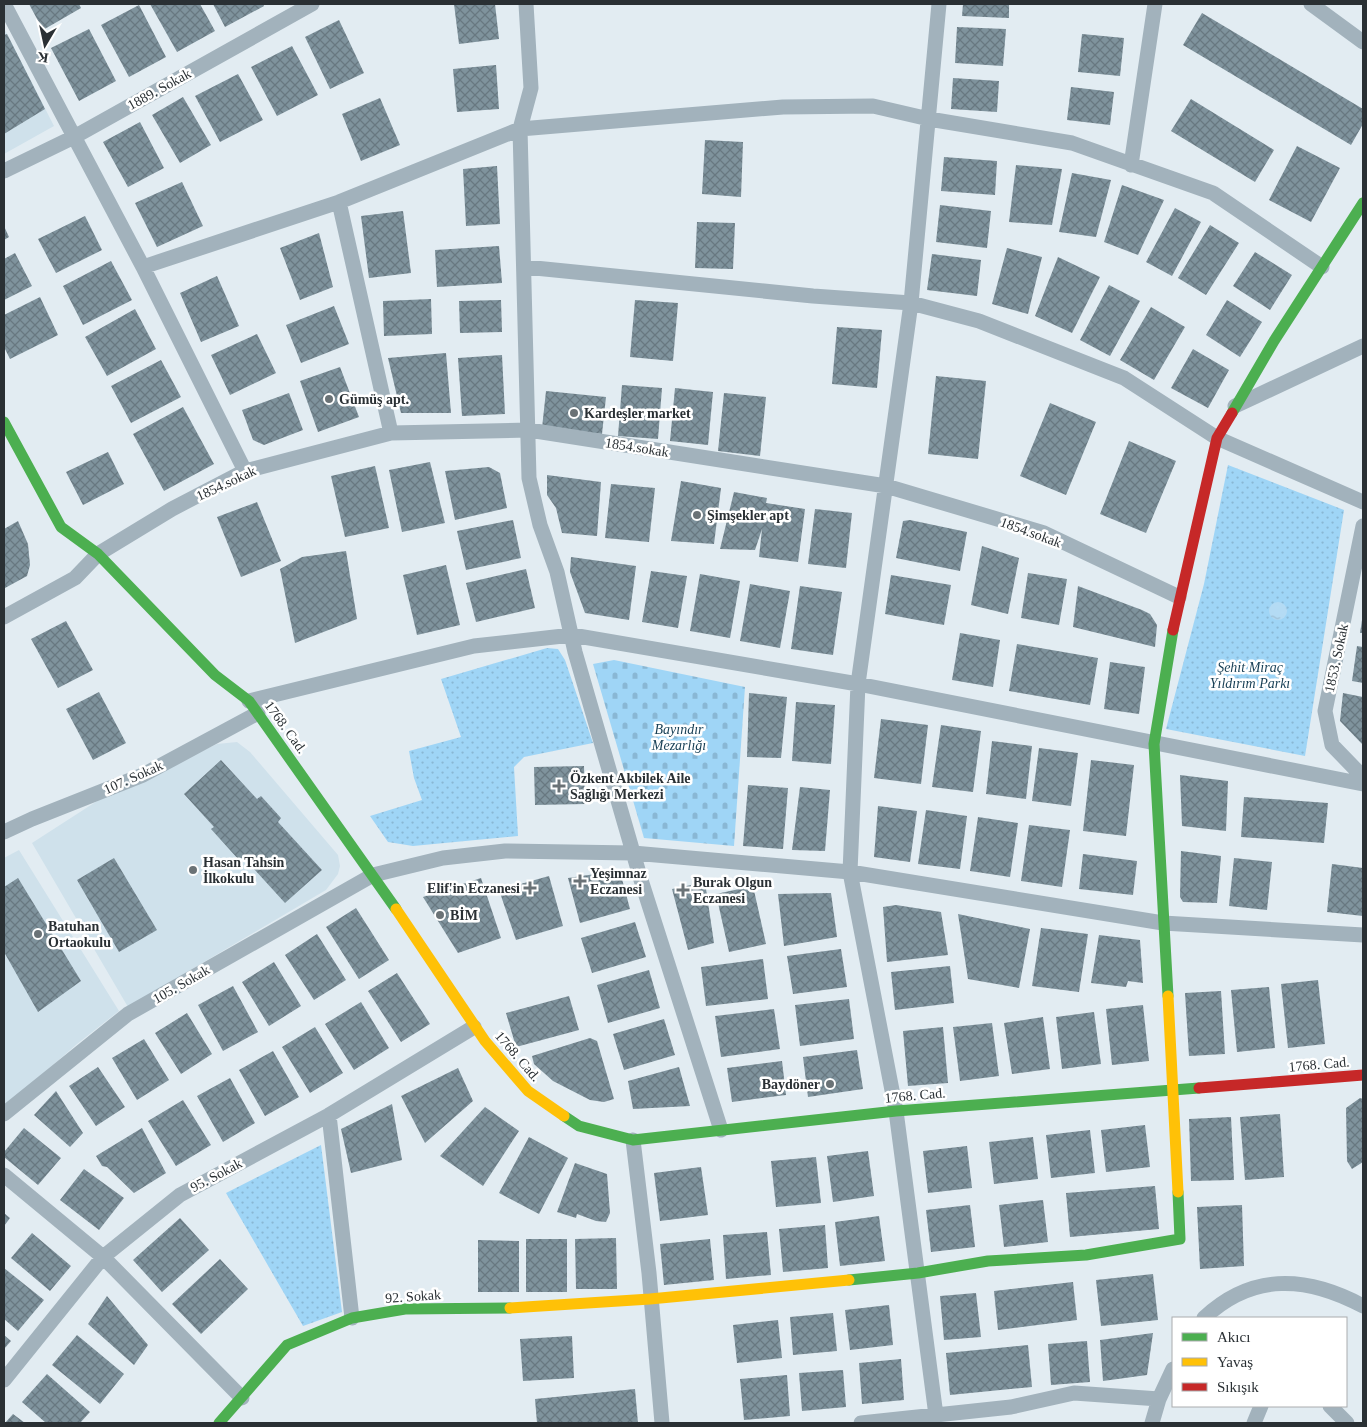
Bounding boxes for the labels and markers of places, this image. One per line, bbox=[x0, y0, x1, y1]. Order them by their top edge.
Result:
place label: Gümüş apt. bbox=[339, 392, 409, 407]
marker: Gümüş apt. bbox=[323, 393, 335, 405]
place label: Kardeşler market bbox=[584, 406, 691, 421]
marker: Kardeşler market bbox=[568, 407, 580, 419]
place label: Şimşekler apt bbox=[707, 508, 789, 523]
marker: Şimşekler apt bbox=[691, 509, 703, 521]
place label: Özkent Akbilek Aile Sağlığı Merkezi bbox=[570, 770, 691, 802]
marker: Özkent Akbilek Aile Sağlığı Merkezi bbox=[552, 779, 566, 793]
place label: Hasan Tahsin İlkokulu bbox=[203, 855, 285, 886]
marker: Hasan Tahsin İlkokulu bbox=[187, 864, 199, 876]
place label: Yeşimnaz Eczanesi bbox=[590, 866, 647, 897]
marker: Yeşimnaz Eczanesi bbox=[574, 875, 586, 887]
place label: Burak Olgun Eczanesi bbox=[693, 875, 772, 906]
place label: Elif'in Eczanesi bbox=[427, 881, 520, 896]
marker: Elif'in Eczanesi bbox=[524, 882, 536, 894]
marker: Burak Olgun Eczanesi bbox=[677, 884, 689, 896]
place label: BİM bbox=[450, 907, 478, 923]
marker: BİM bbox=[434, 909, 446, 921]
place label: Batuhan Ortaokulu bbox=[48, 919, 111, 950]
marker: Batuhan Ortaokulu bbox=[32, 928, 44, 940]
place label: Baydöner bbox=[762, 1077, 820, 1092]
marker: Baydöner bbox=[824, 1078, 836, 1090]

